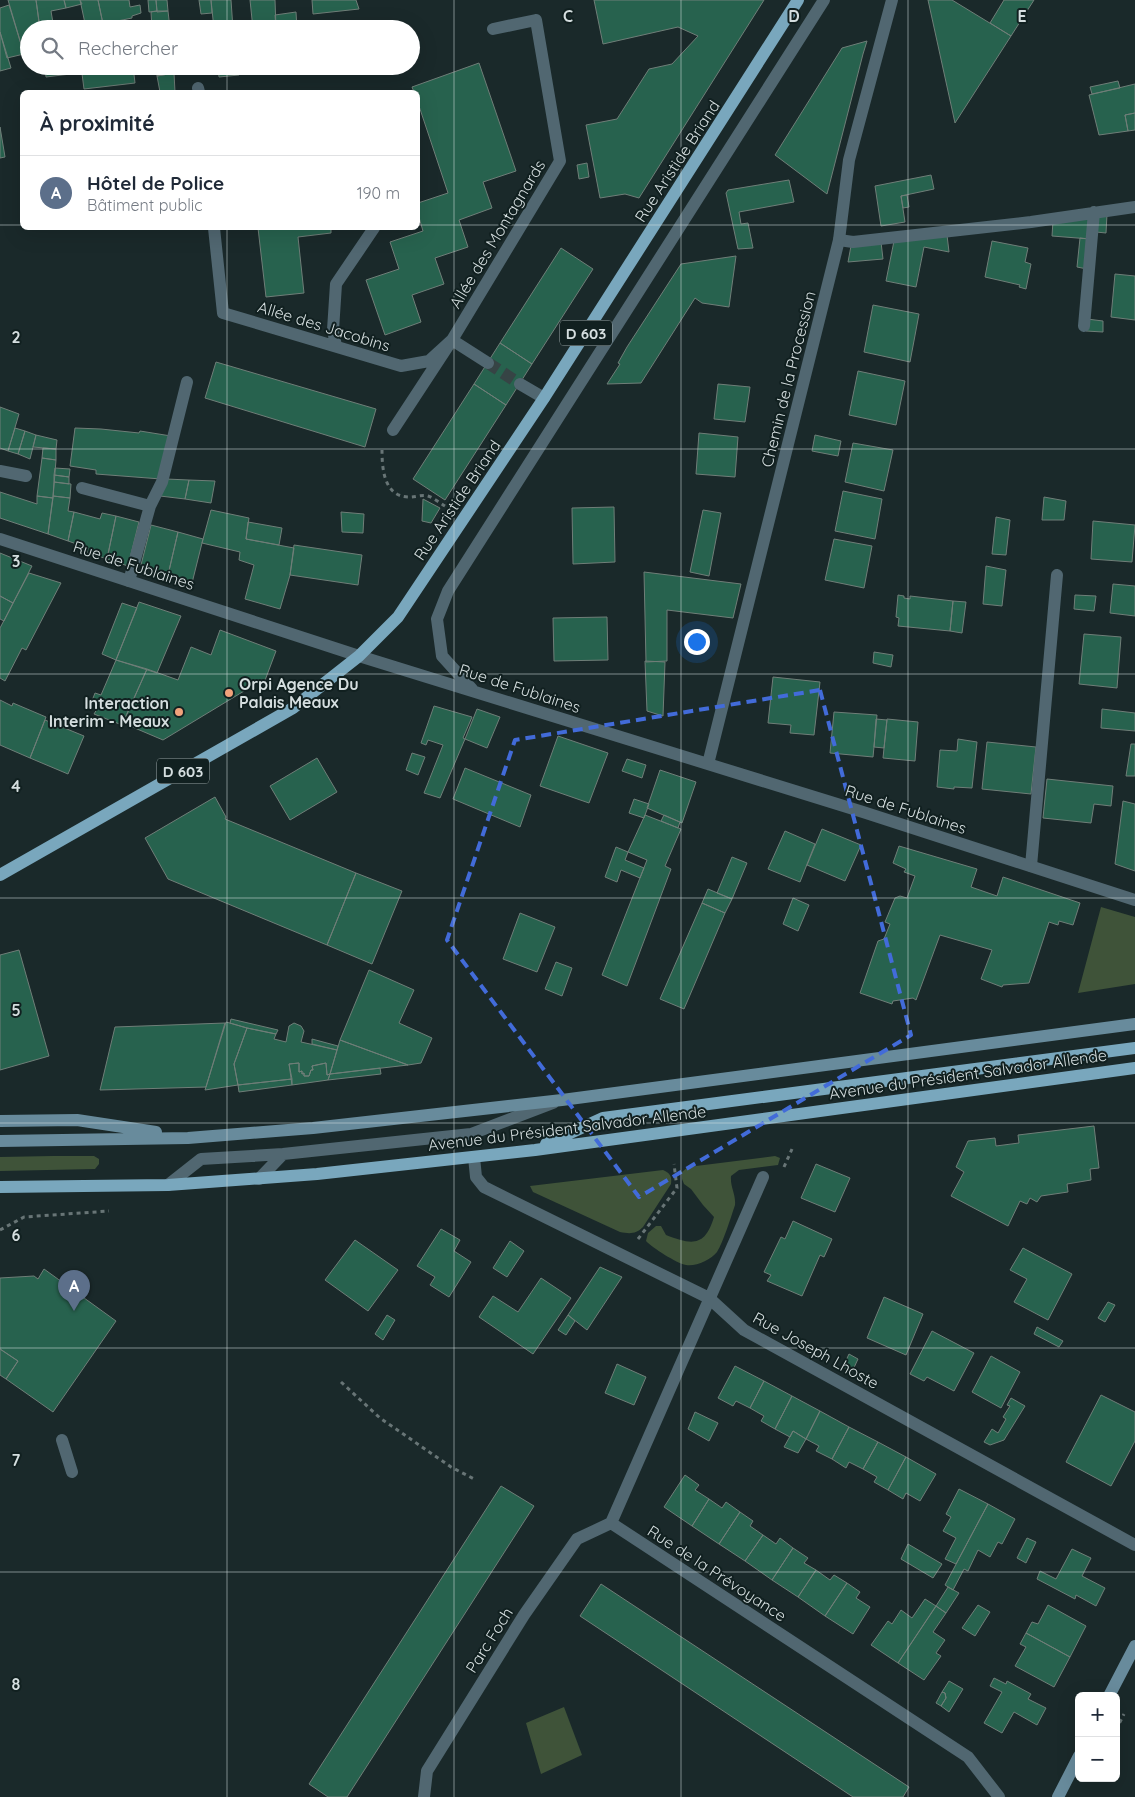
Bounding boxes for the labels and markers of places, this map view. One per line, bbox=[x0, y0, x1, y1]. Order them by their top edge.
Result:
place label: Orpi Agence Du Palais Meaux bbox=[239, 674, 359, 712]
marker: Orpi Agence Du Palais Meaux bbox=[223, 687, 235, 699]
place label: Interaction Interim - Meaux bbox=[49, 693, 169, 731]
marker: Interaction Interim - Meaux bbox=[173, 706, 185, 718]
pin: A bbox=[58, 1270, 90, 1311]

